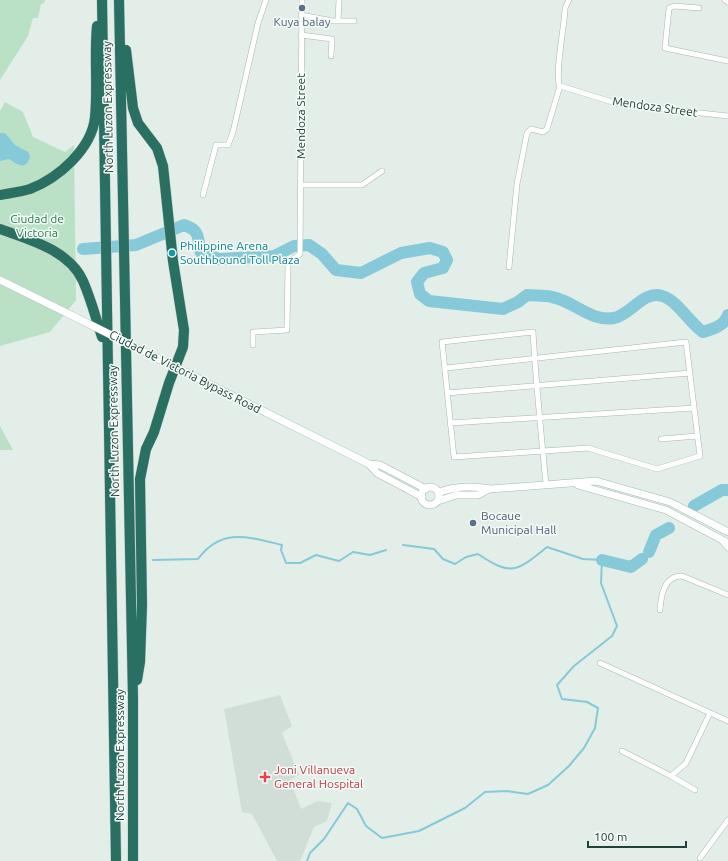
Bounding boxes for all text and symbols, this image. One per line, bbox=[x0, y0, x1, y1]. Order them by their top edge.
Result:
marker: Kuya balay bbox=[297, 3, 307, 13]
place label: Kuya balay bbox=[273, 15, 331, 28]
street label: North Luzon Expressway bbox=[100, 41, 115, 173]
street label: Mendoza Street bbox=[294, 73, 307, 159]
street label: Mendoza Street bbox=[612, 94, 699, 119]
park label: Ciudad de Victoria bbox=[10, 212, 64, 239]
place label: Philippine Arena Southbound Toll Plaza bbox=[180, 239, 300, 266]
marker: Philippine Arena Southbound Toll Plaza bbox=[167, 248, 177, 258]
street label: Ciudad de Victoria Bypass Road bbox=[107, 328, 263, 416]
street label: North Luzon Expressway bbox=[106, 365, 121, 497]
place label: Bocaue Municipal Hall bbox=[481, 509, 556, 536]
marker: Bocaue Municipal Hall bbox=[468, 518, 478, 528]
street label: North Luzon Expressway bbox=[113, 689, 126, 821]
place label: Joni Villanueva General Hospital bbox=[274, 763, 363, 790]
marker: Joni Villanueva General Hospital bbox=[259, 771, 271, 783]
scale bar bbox=[588, 823, 686, 849]
text: 100 m bbox=[594, 830, 627, 843]

